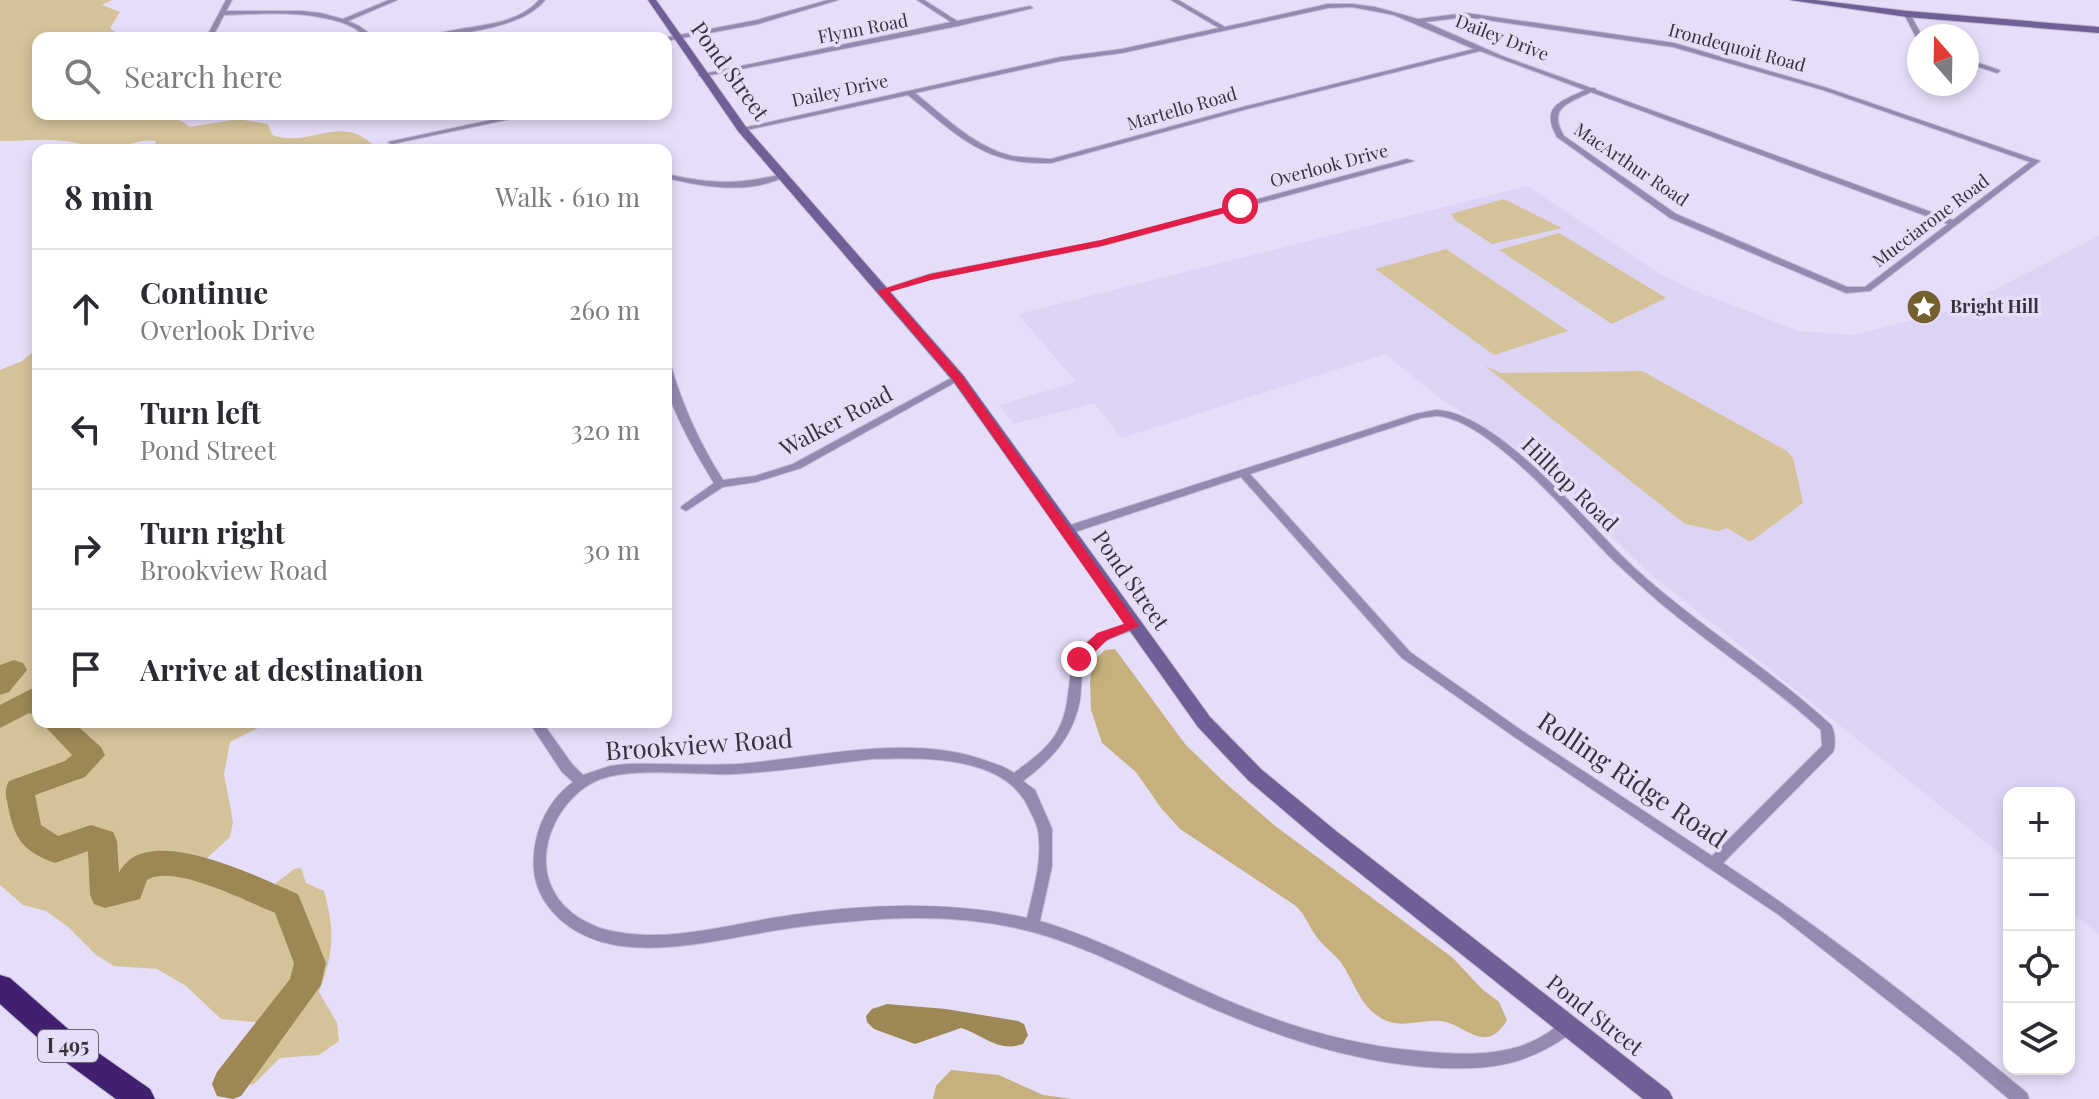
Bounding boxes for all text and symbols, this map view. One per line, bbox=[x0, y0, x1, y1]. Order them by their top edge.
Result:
street label: Flynn Road bbox=[816, 7, 910, 49]
street label: Dailey Drive bbox=[1452, 8, 1552, 66]
street label: Pond Street bbox=[685, 15, 777, 127]
street label: Irondequoit Road bbox=[1666, 17, 1809, 77]
north arrow bbox=[1907, 24, 1979, 96]
search box bbox=[32, 32, 672, 120]
icon: search bbox=[60, 54, 104, 98]
text: Search here bbox=[124, 56, 283, 96]
street label: Dailey Drive bbox=[789, 68, 890, 112]
street label: Martello Road bbox=[1124, 81, 1240, 135]
street label: MacArthur Road bbox=[1570, 117, 1694, 212]
street label: Overlook Drive bbox=[1267, 138, 1391, 192]
street label: Mucciarone Road bbox=[1867, 168, 1994, 272]
text: 8 min bbox=[64, 173, 153, 219]
text: Walk · 610 m bbox=[495, 179, 640, 214]
route start bbox=[1222, 188, 1258, 224]
text: Continue bbox=[140, 272, 268, 312]
icon: ahead bbox=[64, 287, 108, 331]
place icon: Bright Hill bbox=[1905, 288, 1943, 326]
text: 260 m bbox=[569, 292, 640, 327]
place label: Bright Hill bbox=[1950, 294, 2039, 318]
text: Overlook Drive bbox=[140, 312, 315, 347]
street label: Walker Road bbox=[773, 378, 897, 463]
text: Turn left bbox=[140, 392, 261, 432]
icon: left bbox=[64, 407, 108, 451]
text: 320 m bbox=[571, 412, 640, 447]
street label: Hilltop Road bbox=[1516, 429, 1626, 537]
text: Pond Street bbox=[140, 432, 276, 467]
text: Turn right bbox=[140, 512, 285, 552]
street label: Pond Street bbox=[1087, 524, 1178, 636]
icon: right bbox=[64, 527, 108, 571]
text: 30 m bbox=[583, 532, 640, 567]
text: Brookview Road bbox=[140, 552, 328, 587]
route end bbox=[1061, 641, 1097, 677]
icon: arrive bbox=[64, 647, 108, 691]
text: Arrive at destination bbox=[140, 649, 423, 689]
street label: Rolling Ridge Road bbox=[1532, 703, 1734, 855]
street label: Brookview Road bbox=[604, 719, 794, 768]
map controls bbox=[2003, 787, 2075, 1075]
button: + bbox=[2003, 787, 2075, 859]
button: − bbox=[2003, 859, 2075, 931]
button: locate bbox=[2003, 931, 2075, 1003]
street label: Pond Street bbox=[1541, 967, 1651, 1062]
button: layers bbox=[2003, 1003, 2075, 1075]
road number: I 495 bbox=[38, 1030, 98, 1062]

